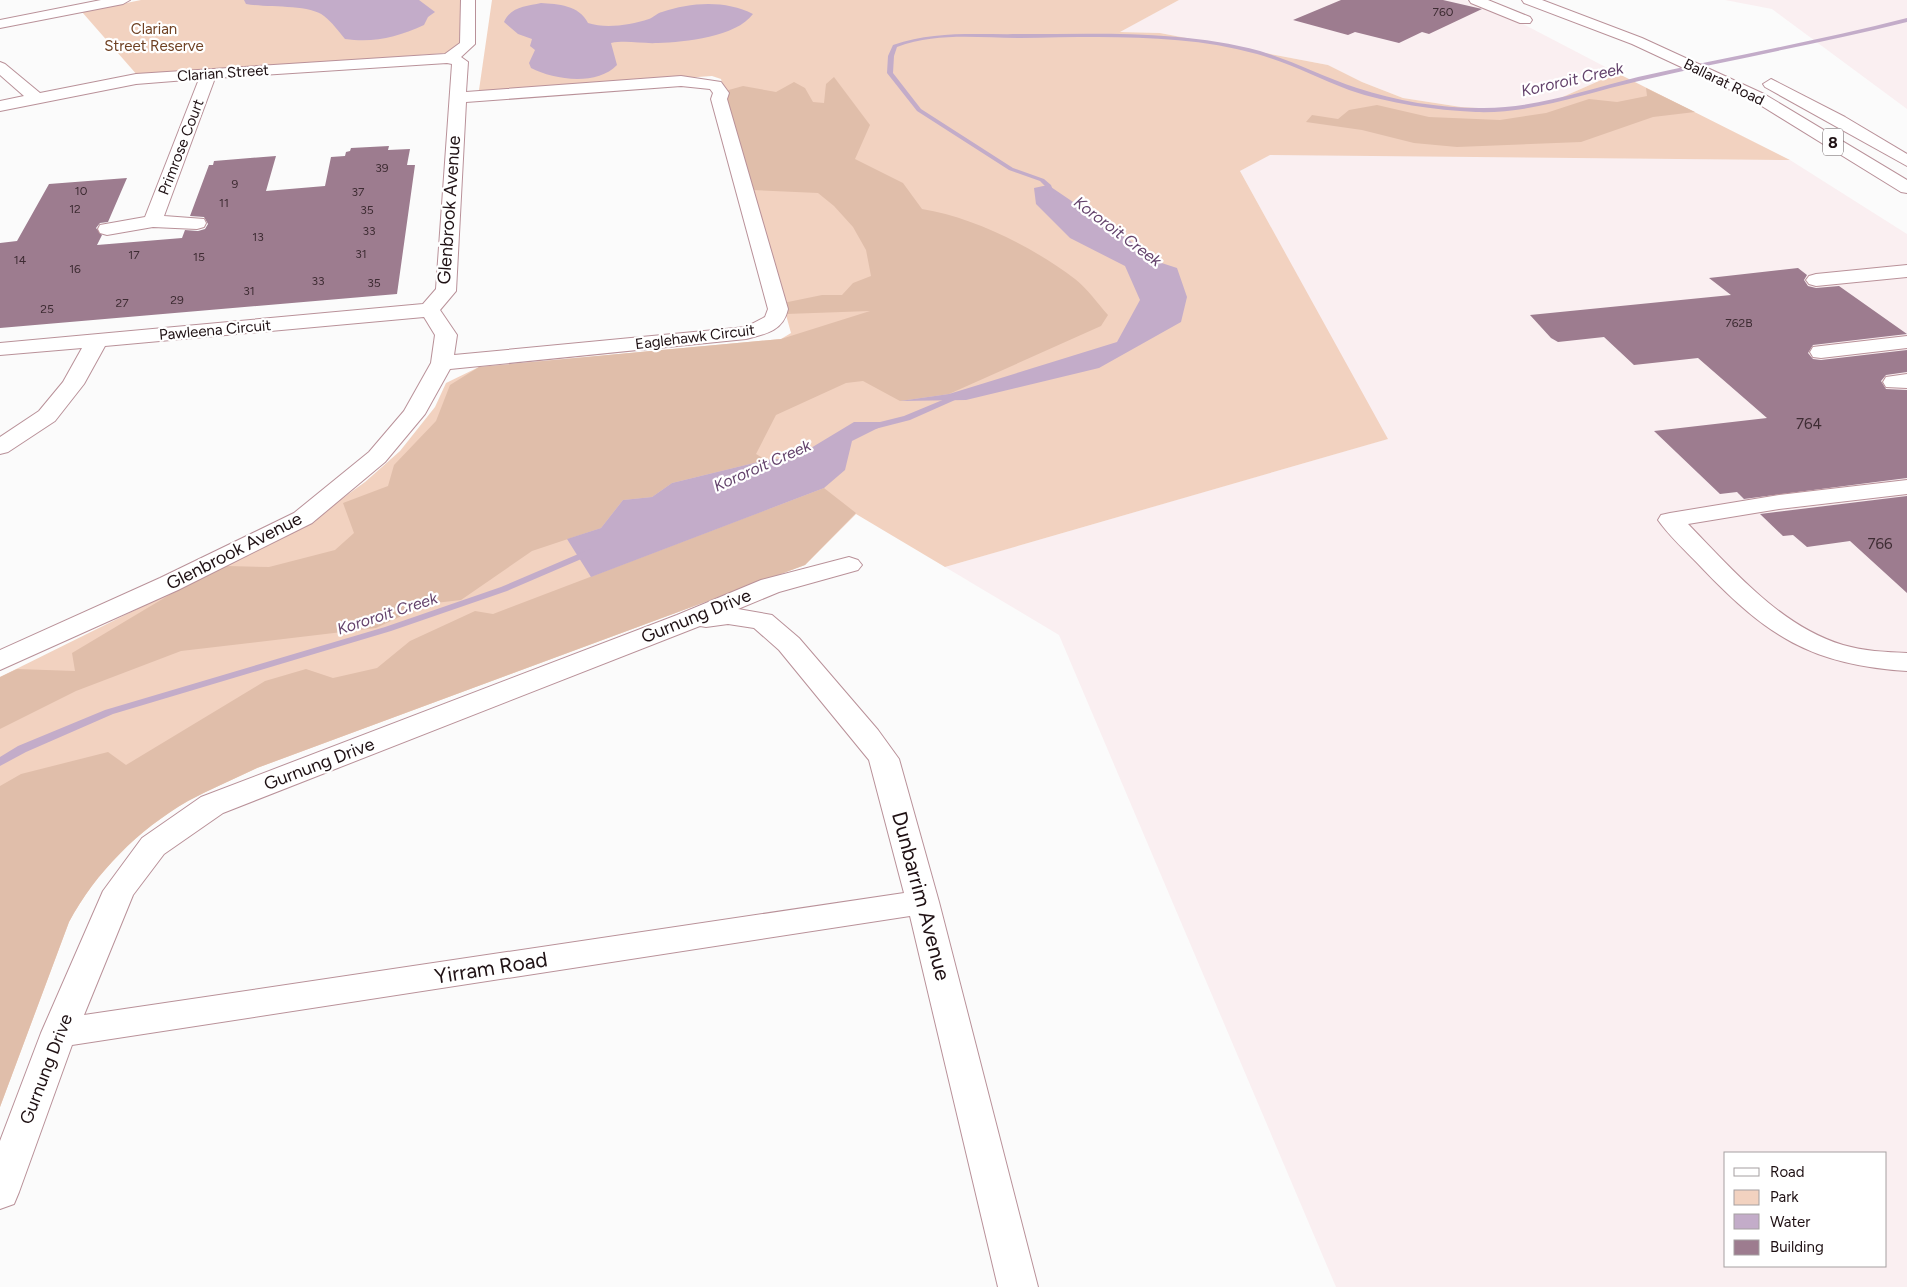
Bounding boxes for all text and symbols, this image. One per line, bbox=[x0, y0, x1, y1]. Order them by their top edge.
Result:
house number: 760 bbox=[1433, 5, 1454, 19]
park label: Clarian Street Reserve bbox=[104, 20, 204, 55]
street label: Ballarat Road bbox=[1681, 55, 1767, 109]
water label: Kororoit Creek bbox=[1519, 58, 1626, 101]
street label: Clarian Street bbox=[176, 61, 270, 85]
street label: Primrose Court bbox=[154, 96, 208, 197]
road number: 8 bbox=[1823, 128, 1843, 156]
street label: Glenbrook Avenue bbox=[433, 135, 465, 285]
house number: 39 bbox=[375, 161, 389, 175]
house number: 9 bbox=[232, 177, 239, 191]
house number: 10 bbox=[75, 184, 88, 198]
house number: 37 bbox=[352, 185, 365, 199]
water label: Kororoit Creek bbox=[1070, 192, 1166, 271]
house number: 11 bbox=[219, 196, 229, 210]
house number: 12 bbox=[69, 202, 81, 216]
house number: 35 bbox=[360, 203, 374, 217]
house number: 33 bbox=[362, 224, 376, 238]
house number: 13 bbox=[252, 230, 264, 244]
house number: 31 bbox=[355, 247, 367, 261]
house number: 17 bbox=[128, 248, 140, 262]
house number: 15 bbox=[193, 250, 205, 264]
house number: 14 bbox=[14, 253, 27, 267]
house number: 16 bbox=[69, 262, 81, 276]
house number: 33 bbox=[311, 274, 325, 288]
house number: 35 bbox=[367, 276, 381, 290]
house number: 31 bbox=[243, 284, 255, 298]
house number: 29 bbox=[170, 293, 184, 307]
house number: 27 bbox=[115, 296, 129, 310]
house number: 25 bbox=[40, 302, 54, 316]
street label: Pawleena Circuit bbox=[158, 316, 272, 344]
house number: 762B bbox=[1725, 316, 1753, 330]
street label: Eaglehawk Circuit bbox=[634, 321, 756, 353]
house number: 764 bbox=[1796, 415, 1822, 433]
water label: Kororoit Creek bbox=[711, 435, 815, 495]
street label: Glenbrook Avenue bbox=[163, 507, 306, 595]
house number: 766 bbox=[1867, 535, 1893, 553]
street label: Gurnung Drive bbox=[638, 584, 754, 648]
water label: Kororoit Creek bbox=[335, 588, 441, 639]
street label: Gurnung Drive bbox=[261, 733, 378, 795]
street label: Dunbarrim Avenue bbox=[887, 809, 956, 983]
street label: Yirram Road bbox=[433, 946, 549, 989]
street label: Gurnung Drive bbox=[15, 1010, 77, 1127]
legend bbox=[1724, 1152, 1887, 1267]
text: Road bbox=[1770, 1163, 1805, 1181]
text: Park bbox=[1770, 1188, 1799, 1206]
text: Water bbox=[1770, 1213, 1810, 1231]
text: Building bbox=[1770, 1238, 1824, 1256]

